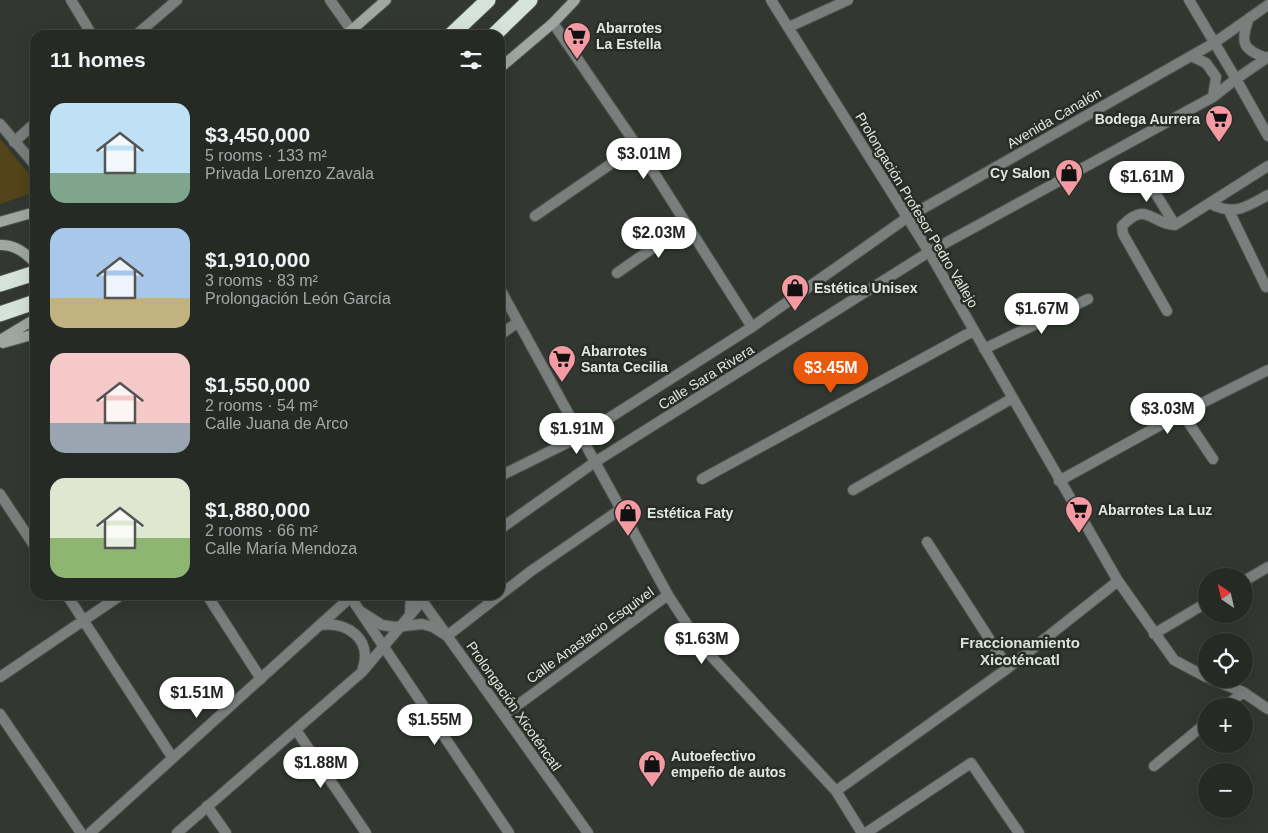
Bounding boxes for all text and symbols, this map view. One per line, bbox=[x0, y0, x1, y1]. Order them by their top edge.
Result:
place label: Abarrotes La Estella bbox=[596, 20, 662, 52]
supermarket icon: Abarrotes La Estella bbox=[562, 21, 592, 60]
icon: filters bbox=[457, 46, 485, 74]
text: 11 homes bbox=[50, 48, 146, 71]
street label: Avenida Canalón bbox=[1004, 84, 1104, 152]
supermarket icon: Bodega Aurrera bbox=[1204, 104, 1234, 143]
street label: Prolongación Profesor Pedro Vallejo bbox=[852, 110, 982, 311]
place label: Bodega Aurrera bbox=[1095, 111, 1200, 127]
icon: home bbox=[90, 123, 150, 183]
text: $3,450,000 bbox=[205, 123, 310, 146]
pin: $3.01M bbox=[603, 138, 685, 180]
text: $3.01M bbox=[617, 145, 671, 162]
text: 5 rooms · 133 m² bbox=[205, 147, 327, 164]
shop icon: Cy Salon bbox=[1054, 158, 1084, 197]
pin: $1.61M bbox=[1106, 160, 1188, 203]
text: Privada Lorenzo Zavala bbox=[205, 165, 374, 182]
place label: Cy Salon bbox=[990, 165, 1050, 181]
text: $1.61M bbox=[1120, 168, 1174, 185]
pin: $2.03M bbox=[618, 216, 700, 259]
text: $2.03M bbox=[632, 224, 686, 241]
icon: home bbox=[90, 248, 150, 308]
text: $1,910,000 bbox=[205, 248, 310, 271]
text: 3 rooms · 83 m² bbox=[205, 272, 318, 289]
shop icon: Estética Unisex bbox=[780, 273, 810, 312]
place label: Estética Unisex bbox=[814, 280, 918, 296]
text: Prolongación León García bbox=[205, 290, 391, 307]
pin: $1.67M bbox=[1001, 292, 1083, 335]
text: $1.67M bbox=[1015, 300, 1069, 317]
street label: Calle Sara Rivera bbox=[655, 341, 757, 413]
place label: Abarrotes Santa Cecilia bbox=[581, 343, 668, 375]
supermarket icon: Abarrotes Santa Cecilia bbox=[547, 344, 577, 383]
pin: $3.45M bbox=[790, 352, 872, 394]
text: $3.45M bbox=[804, 359, 858, 376]
icon: home bbox=[90, 373, 150, 433]
text: $1,550,000 bbox=[205, 373, 310, 396]
pin: $3.03M bbox=[1127, 392, 1209, 435]
text: 2 rooms · 54 m² bbox=[205, 397, 318, 414]
text: $3.03M bbox=[1141, 400, 1195, 417]
pin: $1.91M bbox=[536, 412, 618, 455]
text: Calle Juana de Arco bbox=[205, 415, 348, 432]
text: $1.91M bbox=[550, 420, 604, 437]
supermarket icon: Abarrotes La Luz bbox=[1064, 495, 1094, 534]
icon: home bbox=[90, 498, 150, 558]
text: $1,880,000 bbox=[205, 498, 310, 521]
shop icon: Estética Faty bbox=[613, 498, 643, 537]
place label: Abarrotes La Luz bbox=[1098, 502, 1212, 518]
place label: Estética Faty bbox=[647, 505, 734, 521]
text: 2 rooms · 66 m² bbox=[205, 522, 318, 539]
text: Calle María Mendoza bbox=[205, 540, 357, 557]
north arrow bbox=[1198, 568, 1252, 622]
map controls bbox=[1198, 568, 1253, 818]
street label: Calle Anastacio Esquivel bbox=[523, 583, 657, 687]
pin: $1.63M bbox=[661, 622, 743, 665]
text: $1.63M bbox=[675, 630, 729, 647]
button: locate bbox=[1198, 633, 1253, 688]
district label: Fraccionamiento Xicoténcatl bbox=[960, 634, 1080, 668]
street label: Prolongación Xicoténcatl bbox=[463, 638, 565, 774]
pin: $1.51M bbox=[156, 676, 238, 719]
text: $1.51M bbox=[170, 684, 224, 701]
button: + bbox=[1198, 698, 1253, 753]
pin: $1.55M bbox=[394, 704, 476, 746]
text: $1.55M bbox=[408, 711, 462, 728]
pin: $1.88M bbox=[280, 746, 362, 789]
place label: Autoefectivo empeño de autos bbox=[671, 748, 786, 780]
shop icon: Autoefectivo empeño de autos bbox=[637, 749, 667, 788]
text: $1.88M bbox=[294, 754, 348, 771]
button: − bbox=[1198, 763, 1253, 818]

